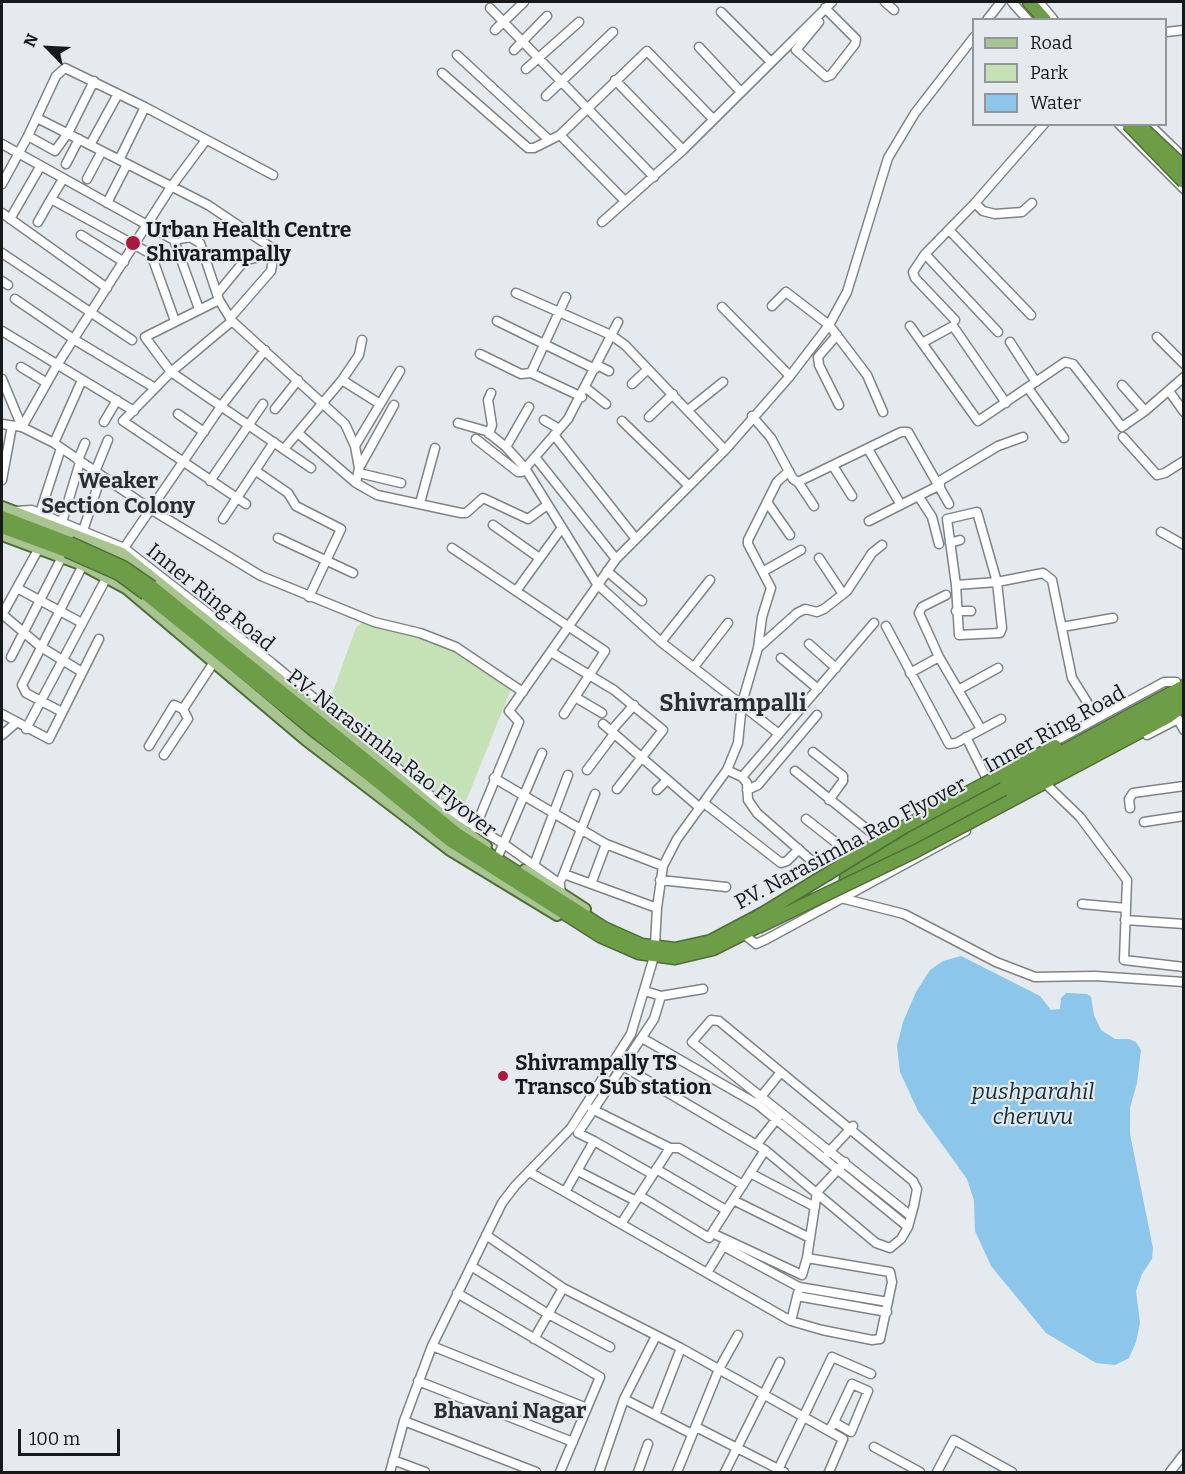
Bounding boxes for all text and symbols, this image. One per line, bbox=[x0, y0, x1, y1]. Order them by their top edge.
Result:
north arrow bbox=[18, 18, 78, 78]
legend bbox=[972, 18, 1167, 126]
text: N bbox=[20, 31, 42, 50]
text: Road bbox=[1030, 32, 1072, 54]
text: Park bbox=[1030, 62, 1068, 84]
text: Water bbox=[1030, 92, 1081, 114]
place label: Urban Health Centre Shivarampally bbox=[146, 218, 351, 268]
marker: Urban Health Centre Shivarampally bbox=[124, 234, 142, 252]
district label: Weaker Section Colony bbox=[41, 469, 195, 520]
street label: Inner Ring Road bbox=[141, 539, 279, 657]
street label: P.V. Narasimha Rao Flyover bbox=[281, 664, 501, 844]
street label: Inner Ring Road bbox=[980, 681, 1130, 779]
district label: Shivrampalli bbox=[659, 690, 807, 718]
street label: P.V. Narasimha Rao Flyover bbox=[731, 772, 971, 916]
place label: Shivrampally TS Transco Sub station bbox=[515, 1051, 712, 1101]
marker: Shivrampally TS Transco Sub station bbox=[496, 1069, 510, 1083]
water label: pushparahil cheruvu bbox=[972, 1080, 1094, 1132]
district label: Bhavani Nagar bbox=[434, 1399, 586, 1425]
scale bar bbox=[21, 1417, 123, 1455]
text: 100 m bbox=[29, 1428, 80, 1450]

